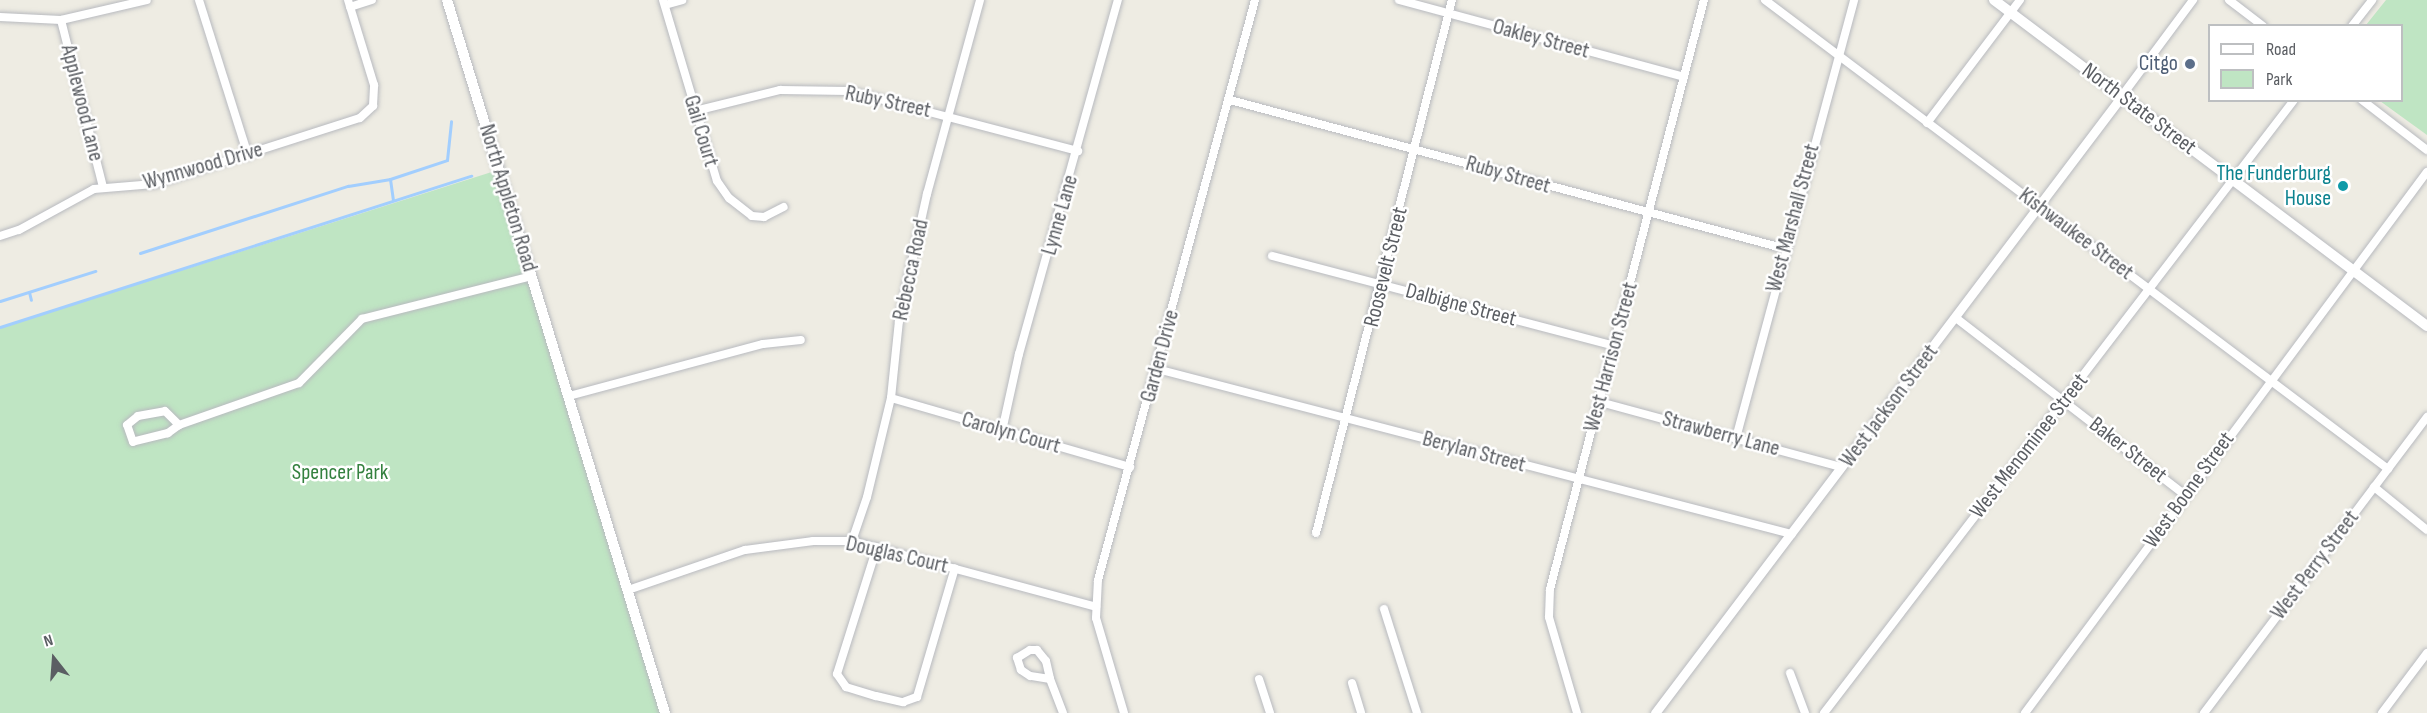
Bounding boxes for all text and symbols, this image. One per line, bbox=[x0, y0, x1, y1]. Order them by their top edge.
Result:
street label: Oakley Street bbox=[1490, 13, 1592, 65]
legend bbox=[2208, 24, 2403, 102]
text: Road bbox=[2266, 39, 2296, 60]
street label: Applewood Lane bbox=[55, 42, 109, 164]
place label: Citgo bbox=[2139, 51, 2178, 77]
street label: North State Street bbox=[2077, 57, 2201, 161]
marker: Citgo bbox=[2183, 57, 2197, 71]
text: Park bbox=[2266, 69, 2292, 90]
street label: Ruby Street bbox=[843, 80, 933, 124]
street label: Gail Court bbox=[678, 92, 724, 170]
street label: North Appleton Road bbox=[473, 121, 543, 275]
street label: Wynnwood Drive bbox=[140, 136, 266, 196]
street label: West Marshall Street bbox=[1761, 141, 1825, 295]
street label: Ruby Street bbox=[1463, 150, 1553, 200]
place label: The Funderburg House bbox=[2216, 160, 2331, 212]
street label: Lynne Lane bbox=[1036, 172, 1084, 258]
marker: The Funderburg House bbox=[2336, 179, 2350, 193]
street label: Kishwaukee Street bbox=[2013, 182, 2139, 286]
street label: Roosevelt Street bbox=[1358, 204, 1414, 330]
street label: Rebecca Road bbox=[887, 217, 935, 323]
street label: Dalbigne Street bbox=[1403, 278, 1519, 332]
street label: West Harrison Street bbox=[1578, 279, 1644, 435]
street label: Garden Drive bbox=[1135, 307, 1185, 405]
street label: West Jackson Street bbox=[1834, 339, 1944, 473]
street label: West Menominee Street bbox=[1964, 368, 2094, 524]
street label: Carolyn Court bbox=[959, 406, 1063, 460]
street label: Strawberry Lane bbox=[1659, 406, 1783, 462]
street label: Baker Street bbox=[2084, 411, 2172, 489]
street label: Berylan Street bbox=[1420, 426, 1528, 478]
street label: West Boone Street bbox=[2138, 427, 2240, 553]
park label: Spencer Park bbox=[292, 460, 388, 486]
street label: West Perry Street bbox=[2265, 505, 2365, 625]
street label: Douglas Court bbox=[843, 530, 951, 580]
north arrow bbox=[24, 629, 84, 689]
text: N bbox=[42, 631, 55, 652]

